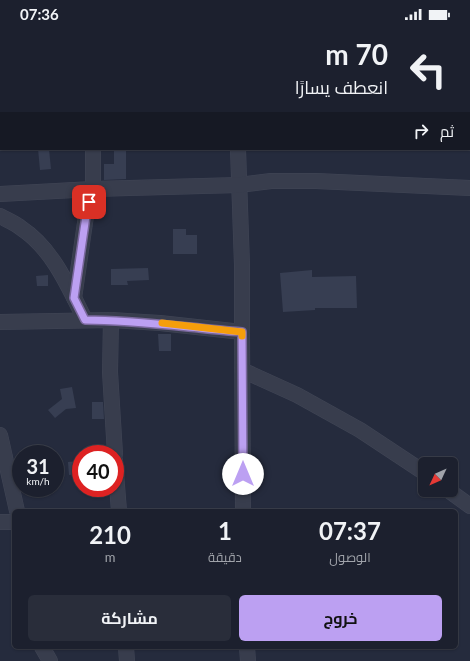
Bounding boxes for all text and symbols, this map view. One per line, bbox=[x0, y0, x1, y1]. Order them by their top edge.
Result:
text: 07:36 bbox=[20, 5, 59, 23]
text: 70 m bbox=[325, 37, 388, 71]
icon: left bbox=[402, 44, 454, 96]
text: انعطف يسارًا bbox=[295, 76, 388, 98]
icon: right bbox=[410, 120, 432, 142]
text: ثم bbox=[440, 122, 454, 140]
pin bbox=[72, 185, 106, 219]
icon: arrive bbox=[78, 191, 100, 213]
speed limit sign: 40 bbox=[72, 445, 124, 497]
position arrow bbox=[222, 453, 264, 495]
text: 31 bbox=[26, 454, 50, 478]
north arrow bbox=[418, 457, 458, 497]
map controls bbox=[418, 457, 458, 497]
text: km/h bbox=[26, 475, 50, 487]
text: 1 bbox=[218, 516, 232, 545]
text: 07:37 bbox=[319, 516, 381, 545]
text: 210 bbox=[89, 520, 131, 549]
text: m bbox=[105, 549, 115, 565]
text: دقيقة bbox=[208, 549, 242, 565]
text: الوصول bbox=[329, 549, 371, 565]
button: مشاركة bbox=[28, 595, 231, 641]
button: خروج bbox=[239, 595, 442, 641]

